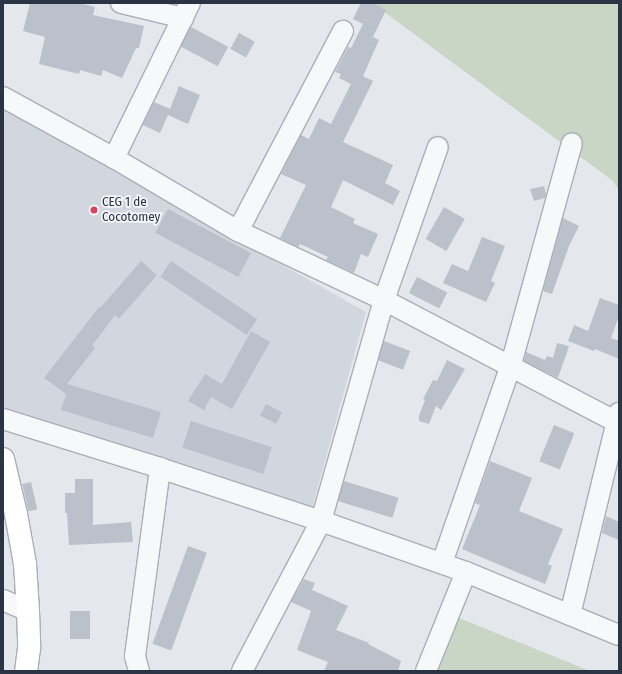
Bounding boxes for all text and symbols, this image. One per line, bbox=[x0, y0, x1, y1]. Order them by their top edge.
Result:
place label: CEG 1 de Cocotomey bbox=[102, 195, 160, 226]
marker: CEG 1 de Cocotomey bbox=[89, 205, 99, 215]

